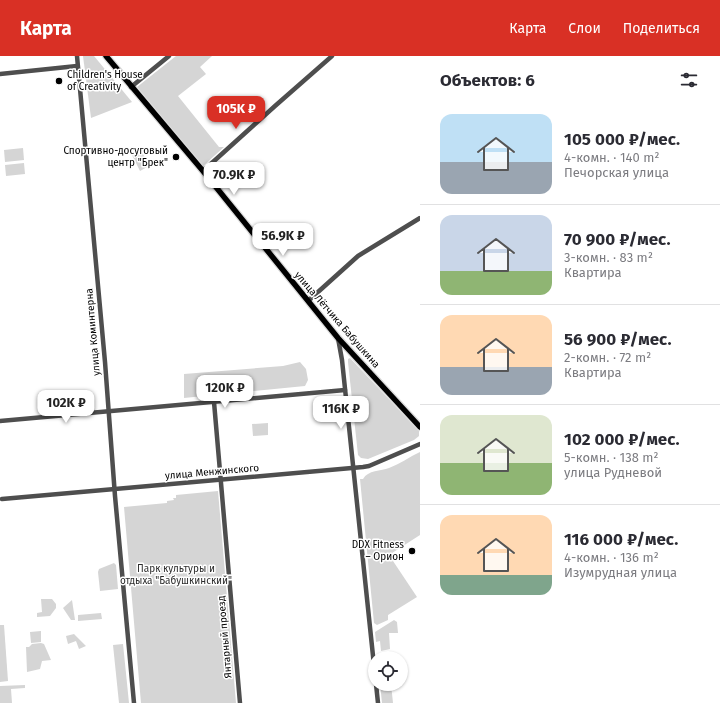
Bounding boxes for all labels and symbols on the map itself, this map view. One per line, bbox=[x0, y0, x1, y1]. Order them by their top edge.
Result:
place label: Children's House of Creativity bbox=[67, 69, 143, 93]
marker: Children's House of Creativity bbox=[54, 76, 64, 86]
pin: 105K ₽ bbox=[203, 96, 269, 130]
place label: Спортивно-досуговый центр "Брек" bbox=[63, 145, 168, 169]
marker: Спортивно-досуговый центр "Брек" bbox=[171, 152, 181, 162]
pin: 70.9K ₽ bbox=[197, 162, 271, 196]
pin: 56.9K ₽ bbox=[246, 223, 320, 257]
street label: улица Лётчика Бабушкина bbox=[292, 269, 383, 371]
street label: улица Коминтерна bbox=[83, 288, 103, 376]
pin: 120K ₽ bbox=[192, 375, 258, 409]
pin: 102K ₽ bbox=[33, 390, 99, 424]
pin: 116K ₽ bbox=[308, 396, 374, 430]
street label: улица Менжинского bbox=[164, 462, 260, 482]
place label: DDX Fitness – Орион bbox=[352, 539, 404, 563]
marker: DDX Fitness – Орион bbox=[407, 546, 417, 556]
park label: Парк культуры и отдыха "Бабушкинский" bbox=[120, 563, 232, 587]
street label: Янтарный проезд bbox=[215, 595, 235, 679]

